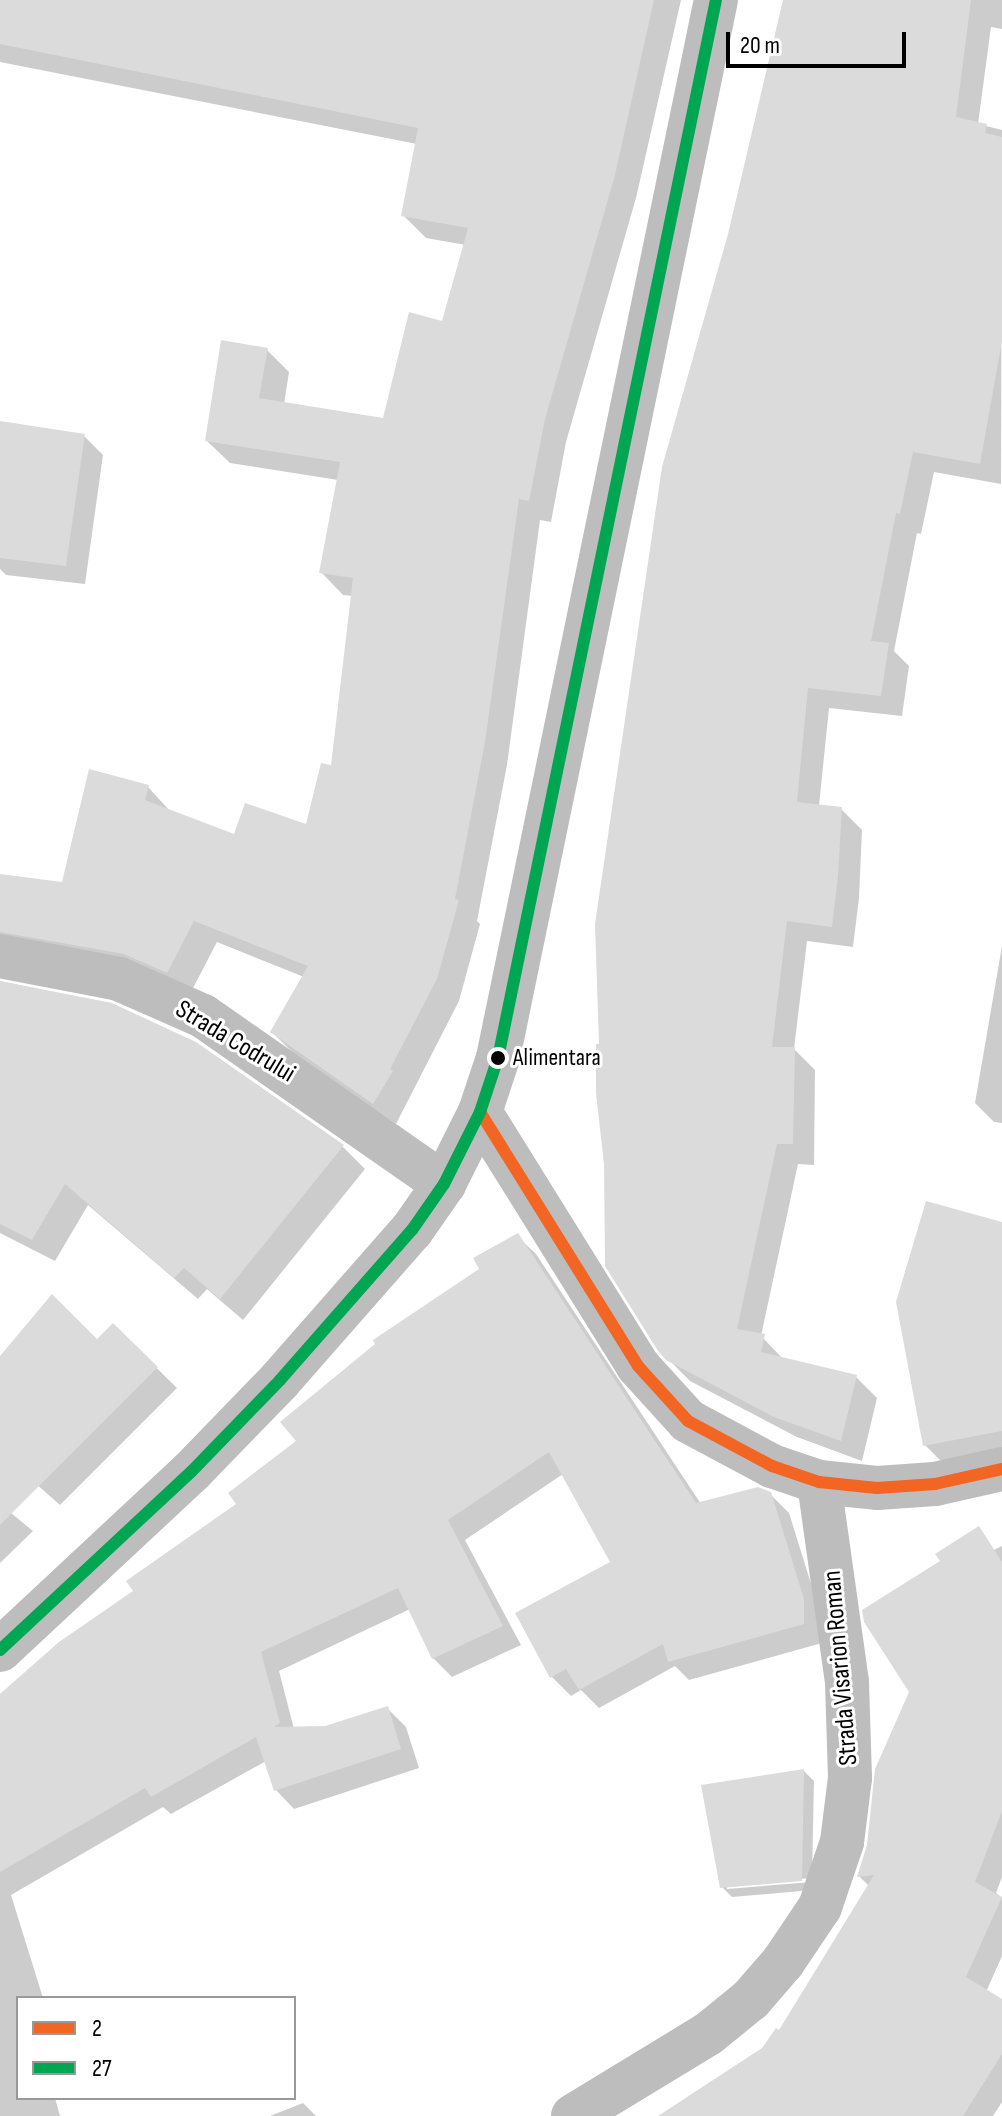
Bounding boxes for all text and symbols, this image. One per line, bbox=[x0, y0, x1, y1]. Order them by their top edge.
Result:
scale bar bbox=[730, 16, 910, 66]
text: 20 m bbox=[740, 31, 780, 60]
street label: Strada Codrului bbox=[170, 994, 300, 1090]
place label: Alimentara bbox=[513, 1044, 601, 1072]
marker: Alimentara bbox=[490, 1050, 506, 1066]
street label: Strada Visarion Roman bbox=[817, 1569, 865, 1767]
legend bbox=[16, 1996, 296, 2100]
text: 2 bbox=[92, 2014, 102, 2043]
text: 27 bbox=[92, 2054, 112, 2083]

